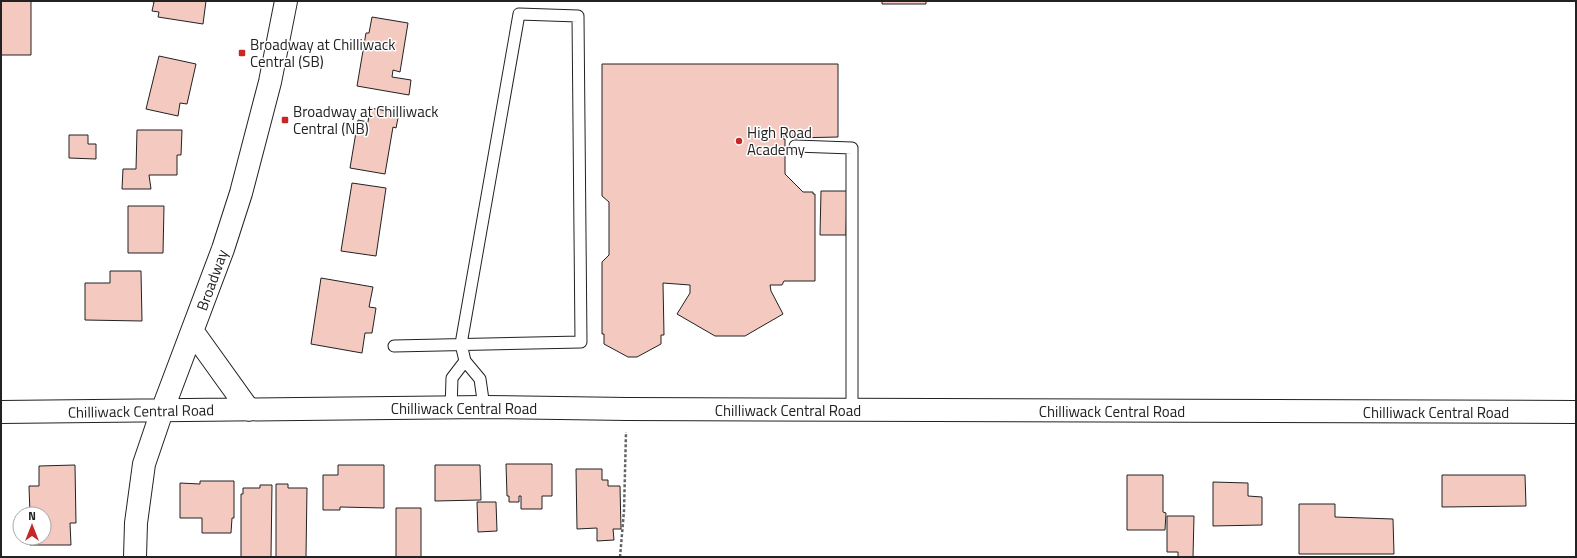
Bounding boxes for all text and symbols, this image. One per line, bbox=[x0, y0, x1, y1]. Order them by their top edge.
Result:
place label: Broadway at Chilliwack Central (SB) bbox=[250, 33, 395, 73]
marker: Broadway at Chilliwack Central (SB) bbox=[237, 48, 247, 58]
place label: Broadway at Chilliwack Central (NB) bbox=[293, 100, 438, 140]
marker: Broadway at Chilliwack Central (NB) bbox=[280, 115, 290, 125]
place label: High Road Academy bbox=[747, 121, 812, 161]
marker: High Road Academy bbox=[734, 136, 744, 146]
street label: Broadway bbox=[190, 246, 234, 314]
street label: Chilliwack Central Road bbox=[391, 397, 537, 420]
street label: Chilliwack Central Road bbox=[68, 398, 214, 424]
street label: Chilliwack Central Road bbox=[715, 399, 861, 422]
street label: Chilliwack Central Road bbox=[1039, 400, 1185, 423]
street label: Chilliwack Central Road bbox=[1363, 401, 1509, 424]
north arrow bbox=[12, 506, 52, 546]
text: N bbox=[28, 508, 36, 524]

